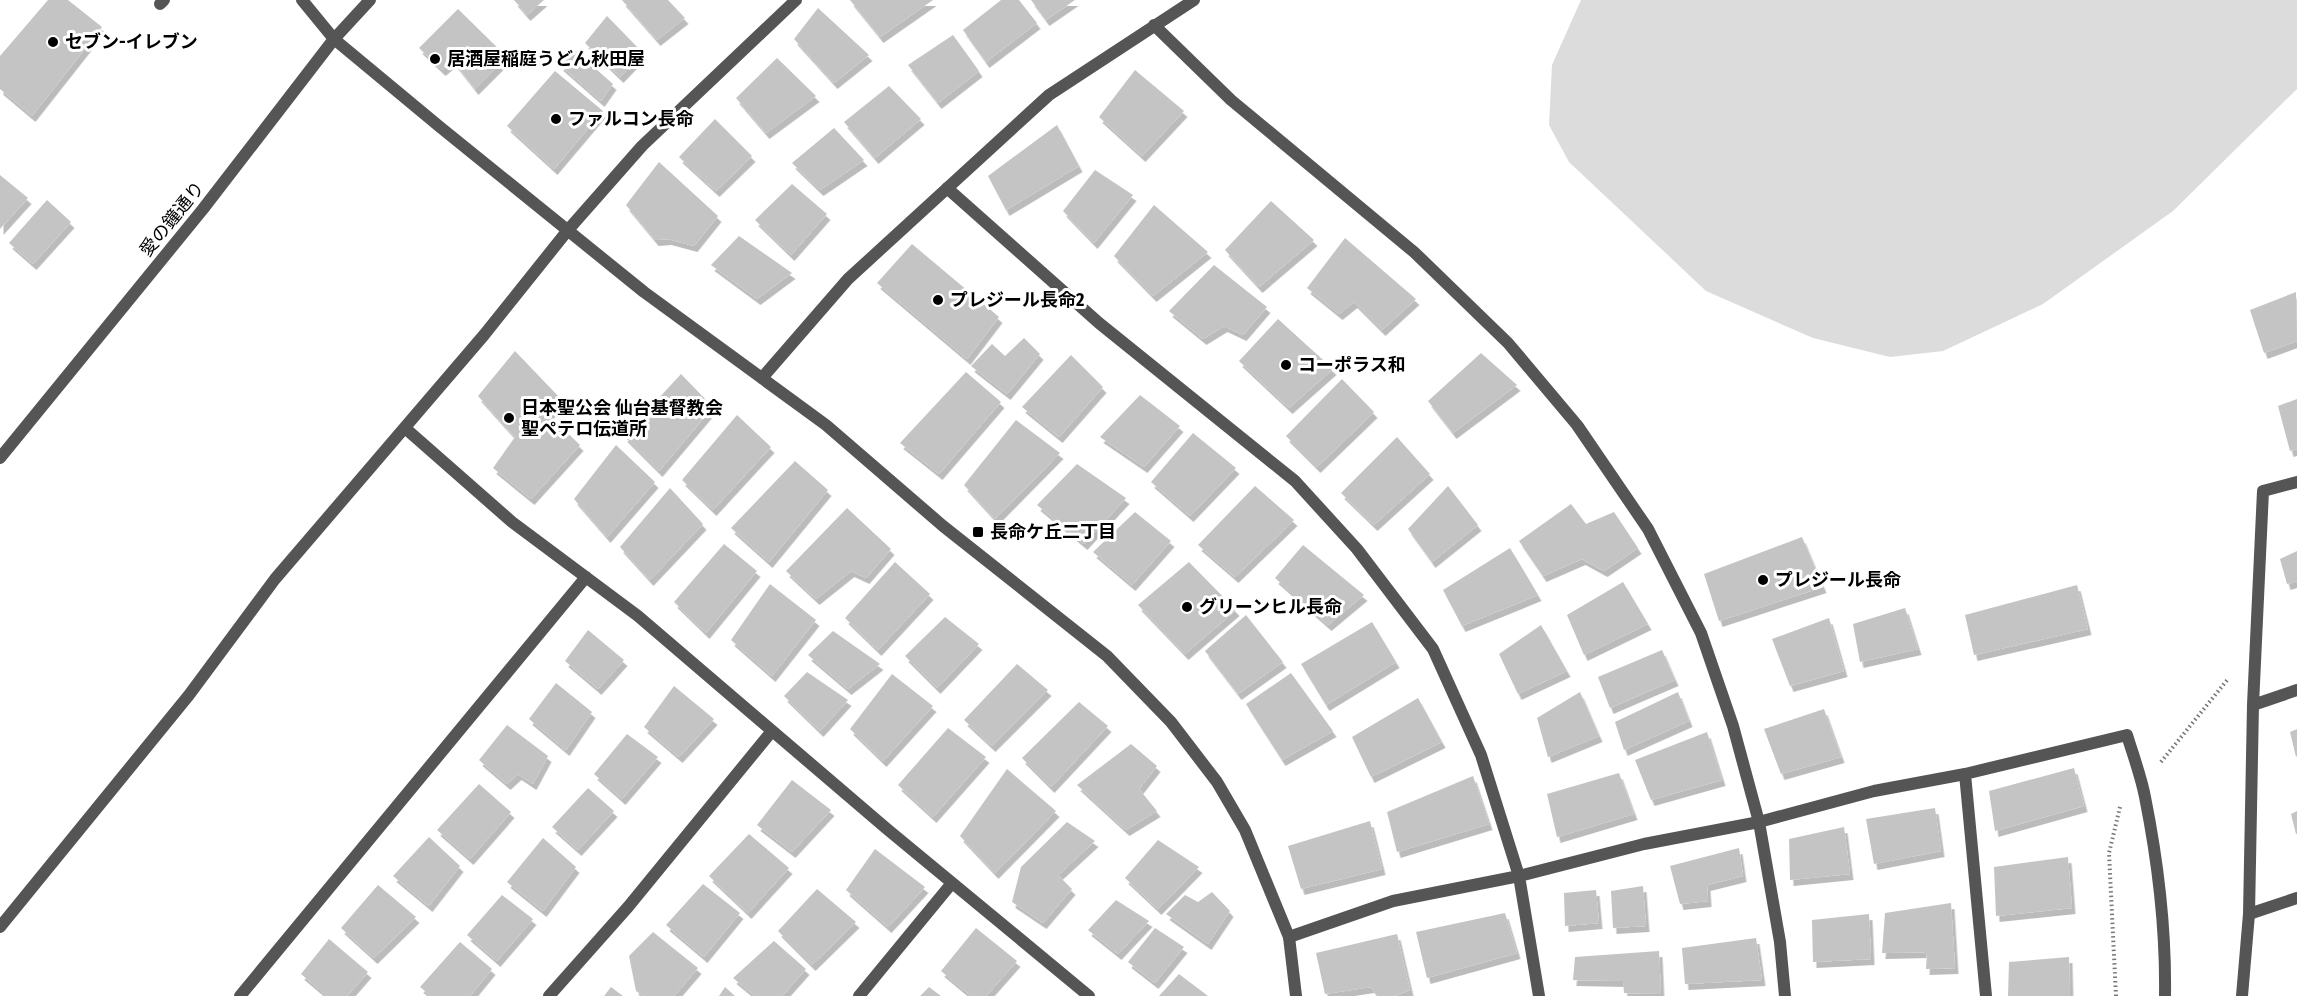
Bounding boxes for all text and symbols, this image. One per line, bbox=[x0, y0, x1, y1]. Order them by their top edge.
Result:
place label: セブン-イレブン bbox=[65, 31, 198, 53]
marker: セブン-イレブン bbox=[46, 35, 60, 49]
place label: 居酒屋稲庭うどん秋田屋 bbox=[447, 48, 645, 70]
marker: 居酒屋稲庭うどん秋田屋 bbox=[428, 52, 442, 66]
place label: ファルコン長命 bbox=[568, 108, 694, 130]
marker: ファルコン長命 bbox=[549, 112, 563, 126]
street label: 愛の鐘通り bbox=[135, 177, 209, 261]
place label: プレジール長命2 bbox=[950, 289, 1084, 311]
marker: プレジール長命2 bbox=[931, 293, 945, 307]
place label: コーポラス和 bbox=[1298, 354, 1406, 376]
marker: コーポラス和 bbox=[1279, 358, 1293, 372]
place label: 日本聖公会 仙台基督教会 聖ペテロ伝道所 bbox=[521, 397, 723, 440]
marker: 日本聖公会 仙台基督教会 聖ペテロ伝道所 bbox=[502, 411, 516, 425]
place label: 長命ケ丘二丁目 bbox=[990, 521, 1116, 543]
marker: 長命ケ丘二丁目 bbox=[971, 525, 985, 539]
place label: プレジール長命 bbox=[1775, 569, 1901, 591]
marker: プレジール長命 bbox=[1756, 573, 1770, 587]
place label: グリーンヒル長命 bbox=[1199, 596, 1342, 618]
marker: グリーンヒル長命 bbox=[1180, 600, 1194, 614]

